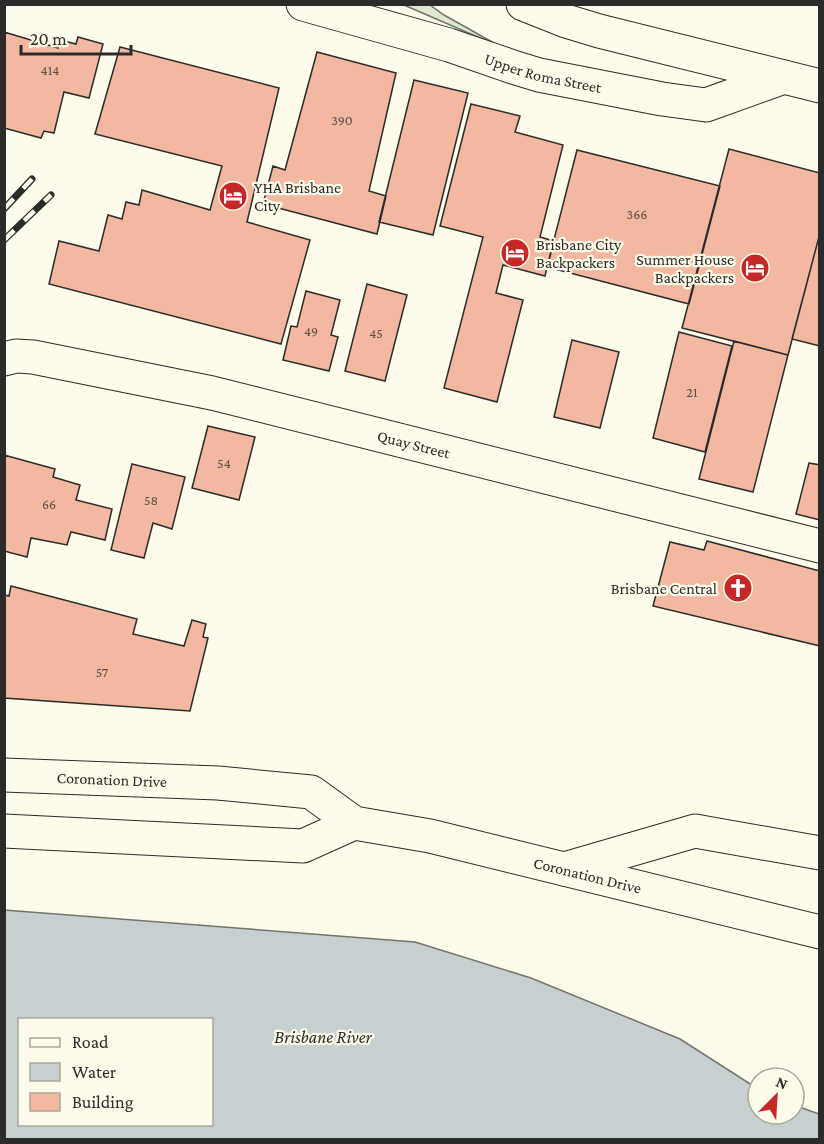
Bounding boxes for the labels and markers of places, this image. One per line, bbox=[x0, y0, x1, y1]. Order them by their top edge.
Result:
place label: YHA Brisbane City bbox=[254, 179, 341, 215]
hotel icon: YHA Brisbane City bbox=[217, 180, 249, 212]
place label: Brisbane City Backpackers bbox=[536, 236, 622, 272]
hotel icon: Brisbane City Backpackers bbox=[499, 237, 531, 269]
place label: Summer House Backpackers bbox=[636, 251, 734, 287]
hotel icon: Summer House Backpackers bbox=[739, 252, 771, 284]
church icon: Brisbane Central bbox=[722, 572, 754, 604]
place label: Brisbane Central bbox=[611, 580, 717, 597]

